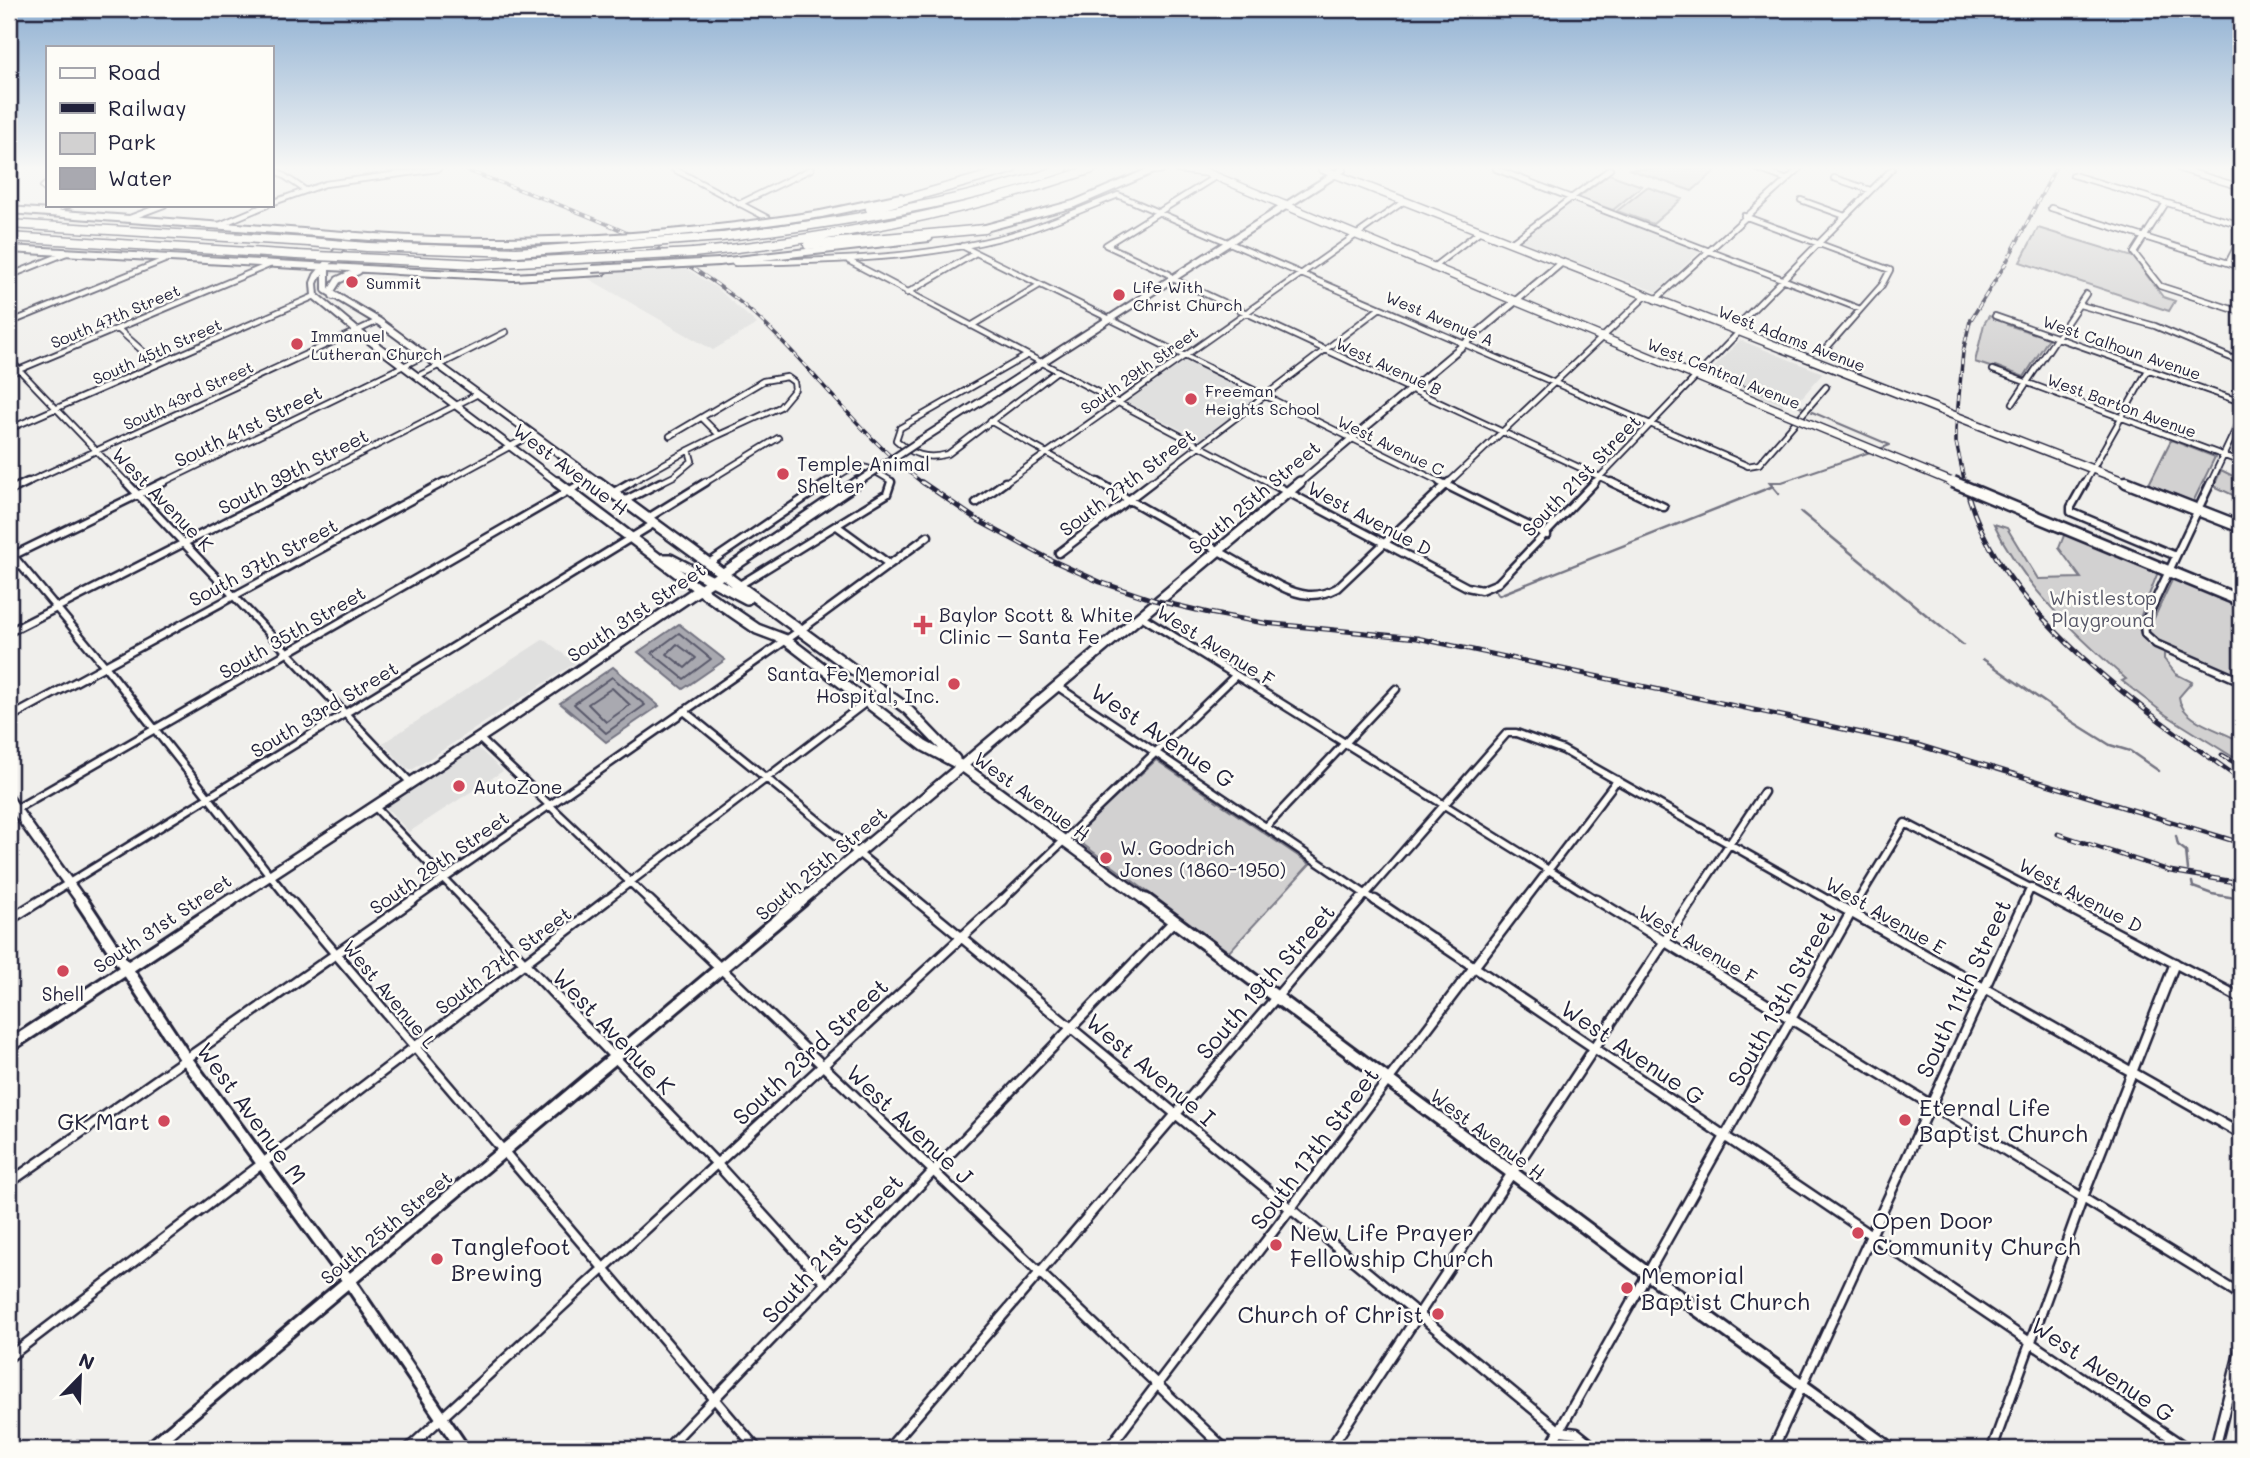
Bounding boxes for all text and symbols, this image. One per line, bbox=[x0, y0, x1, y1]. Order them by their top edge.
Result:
legend bbox=[46, 46, 273, 206]
text: Road bbox=[108, 58, 160, 85]
text: Railway bbox=[108, 94, 187, 121]
text: Park bbox=[108, 128, 156, 155]
text: Water bbox=[108, 164, 172, 191]
place label: Summit bbox=[366, 272, 421, 293]
marker: Summit bbox=[344, 274, 360, 290]
place label: Life With Christ Church bbox=[1133, 276, 1242, 315]
street label: South 47th Street bbox=[47, 279, 183, 353]
street label: West Avenue A bbox=[1383, 286, 1497, 350]
marker: Life With Christ Church bbox=[1111, 287, 1127, 303]
street label: West Adams Avenue bbox=[1715, 300, 1869, 376]
street label: West Calhoun Avenue bbox=[2040, 310, 2204, 384]
street label: South 45th Street bbox=[89, 313, 225, 389]
street label: South 29th Street bbox=[1076, 322, 1202, 418]
place label: Immanuel Lutheran Church bbox=[311, 325, 442, 364]
street label: West Avenue B bbox=[1333, 332, 1445, 400]
street label: West Central Avenue bbox=[1644, 333, 1804, 413]
marker: Immanuel Lutheran Church bbox=[289, 336, 305, 352]
street label: South 43rd Street bbox=[119, 356, 257, 434]
street label: West Barton Avenue bbox=[2044, 368, 2200, 442]
street label: South 41st Street bbox=[170, 379, 326, 473]
place label: Freeman Heights School bbox=[1205, 380, 1320, 419]
marker: Freeman Heights School bbox=[1183, 391, 1199, 407]
street label: South 21st Street bbox=[1516, 408, 1646, 542]
street label: West Avenue C bbox=[1334, 410, 1448, 480]
street label: West Avenue H bbox=[509, 418, 633, 520]
street label: South 39th Street bbox=[214, 422, 372, 520]
street label: South 27th Street bbox=[1054, 423, 1200, 541]
street label: South 25th Street bbox=[1183, 434, 1325, 560]
street label: West Avenue K bbox=[107, 442, 219, 557]
place label: Temple Animal Shelter bbox=[797, 451, 930, 498]
marker: Temple Animal Shelter bbox=[775, 466, 791, 482]
street label: West Avenue D bbox=[1304, 475, 1436, 561]
street label: South 37th Street bbox=[184, 512, 342, 612]
street label: South 31st Street bbox=[562, 557, 710, 667]
street label: South 35th Street bbox=[214, 580, 370, 684]
park label: Whistlestop Playground bbox=[2049, 585, 2157, 632]
street label: West Avenue F bbox=[1152, 599, 1280, 691]
place label: Baylor Scott & White Clinic – Santa Fe bbox=[939, 602, 1133, 649]
marker: Baylor Scott & White Clinic – Santa Fe bbox=[913, 615, 933, 635]
street label: South 33rd Street bbox=[246, 655, 402, 763]
place label: Santa Fe Memorial Hospital, Inc. bbox=[767, 661, 940, 708]
marker: Santa Fe Memorial Hospital, Inc. bbox=[946, 676, 962, 692]
street label: West Avenue G bbox=[1085, 676, 1241, 794]
street label: West Avenue H bbox=[969, 745, 1095, 847]
place label: AutoZone bbox=[473, 774, 563, 799]
marker: AutoZone bbox=[451, 778, 467, 794]
street label: South 25th Street bbox=[750, 800, 892, 926]
street label: South 29th Street bbox=[364, 804, 514, 920]
place label: W. Goodrich Jones (1860-1950) bbox=[1120, 835, 1286, 882]
marker: W. Goodrich Jones (1860-1950) bbox=[1098, 850, 1114, 866]
street label: West Avenue D bbox=[2015, 852, 2147, 938]
street label: South 31st Street bbox=[88, 868, 236, 978]
street label: West Avenue E bbox=[1821, 870, 1951, 960]
street label: South 11th Street bbox=[1908, 894, 2018, 1082]
street label: South 19th Street bbox=[1189, 897, 1341, 1065]
street label: West Avenue F bbox=[1634, 899, 1762, 990]
street label: South 27th Street bbox=[430, 901, 576, 1019]
street label: South 13th Street bbox=[1720, 905, 1842, 1091]
street label: West Avenue L bbox=[337, 935, 443, 1053]
street label: West Avenue K bbox=[546, 962, 682, 1100]
marker: Shell bbox=[55, 963, 71, 979]
street label: South 23rd Street bbox=[726, 971, 894, 1131]
place label: Shell bbox=[42, 981, 84, 1006]
street label: West Avenue G bbox=[1555, 993, 1711, 1111]
street label: West Avenue I bbox=[1080, 1006, 1222, 1132]
street label: West Avenue M bbox=[190, 1036, 314, 1190]
street label: West Avenue J bbox=[840, 1058, 980, 1191]
street label: South 17th Street bbox=[1243, 1061, 1385, 1235]
street label: West Avenue H bbox=[1426, 1083, 1550, 1185]
place label: Eternal Life Baptist Church bbox=[1919, 1092, 2088, 1148]
place label: GK Mart bbox=[57, 1106, 150, 1136]
marker: Eternal Life Baptist Church bbox=[1897, 1112, 1913, 1128]
marker: GK Mart bbox=[156, 1113, 172, 1129]
street label: South 25th Street bbox=[315, 1164, 457, 1290]
street label: South 21st Street bbox=[755, 1167, 909, 1329]
place label: Open Door Community Church bbox=[1872, 1205, 2081, 1261]
place label: New Life Prayer Fellowship Church bbox=[1290, 1217, 1493, 1273]
marker: Open Door Community Church bbox=[1850, 1225, 1866, 1241]
place label: Tanglefoot Brewing bbox=[451, 1231, 571, 1287]
marker: New Life Prayer Fellowship Church bbox=[1268, 1237, 1284, 1253]
marker: Tanglefoot Brewing bbox=[429, 1251, 445, 1267]
place label: Memorial Baptist Church bbox=[1641, 1260, 1810, 1316]
marker: Memorial Baptist Church bbox=[1619, 1280, 1635, 1296]
place label: Church of Christ bbox=[1237, 1299, 1424, 1329]
marker: Church of Christ bbox=[1430, 1306, 1446, 1322]
street label: West Avenue G bbox=[2025, 1310, 2181, 1428]
north arrow bbox=[46, 1342, 116, 1412]
text: N bbox=[75, 1347, 98, 1375]

